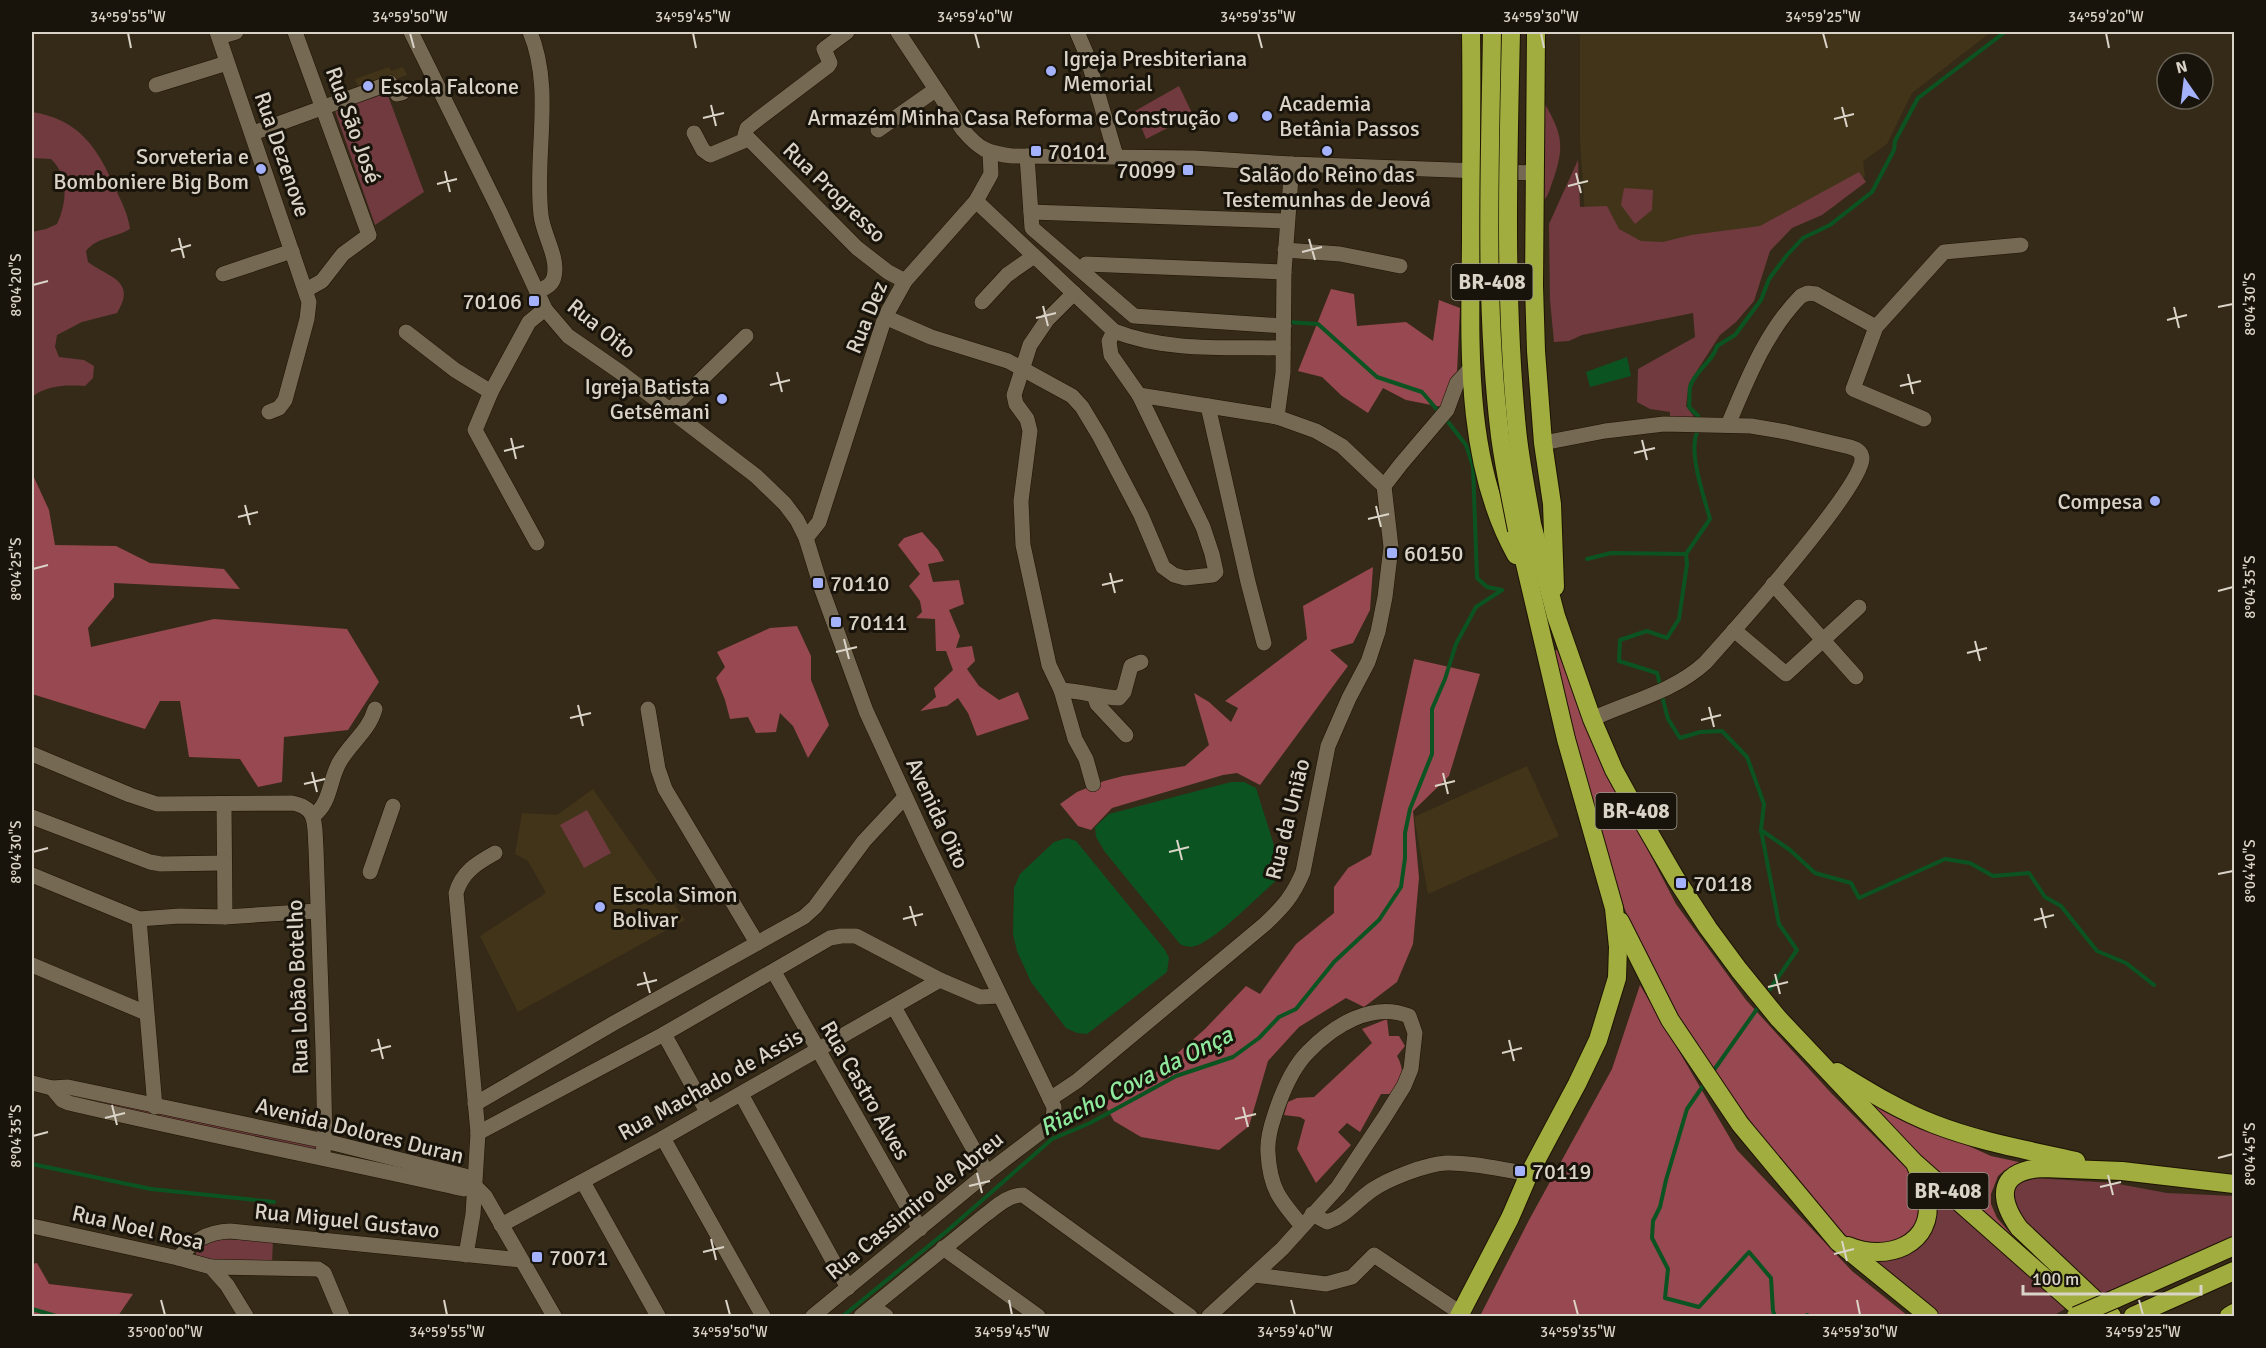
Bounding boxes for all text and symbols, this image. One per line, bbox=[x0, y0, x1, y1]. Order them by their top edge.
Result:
text: 34°59'55"W bbox=[90, 8, 166, 26]
text: 34°59'50"W bbox=[372, 8, 448, 26]
text: 34°59'45"W bbox=[655, 8, 731, 26]
text: 34°59'40"W bbox=[937, 8, 1013, 26]
text: 34°59'35"W bbox=[1220, 8, 1296, 26]
text: 34°59'30"W bbox=[1503, 8, 1579, 26]
text: 34°59'25"W bbox=[1785, 8, 1861, 26]
text: 34°59'20"W bbox=[2068, 8, 2144, 26]
place label: Igreja Presbiteriana Memorial bbox=[1063, 45, 1247, 97]
north arrow bbox=[2155, 51, 2215, 111]
text: N bbox=[2174, 56, 2189, 78]
street label: Rua São José bbox=[320, 63, 387, 187]
marker: Igreja Presbiteriana Memorial bbox=[1044, 64, 1058, 78]
place label: Escola Falcone bbox=[380, 73, 519, 100]
marker: Escola Falcone bbox=[361, 79, 375, 93]
street label: Rua Dezenove bbox=[249, 88, 317, 220]
place label: Academia Betânia Passos bbox=[1279, 90, 1420, 142]
place label: Armazém Minha Casa Reforma e Construção bbox=[807, 104, 1221, 131]
marker: Academia Betânia Passos bbox=[1260, 109, 1274, 123]
marker: Armazém Minha Casa Reforma e Construção bbox=[1226, 110, 1240, 124]
street label: Rua Progresso bbox=[777, 136, 892, 248]
place label: 70101 bbox=[1048, 138, 1107, 165]
place label: Sorveteria e Bomboniere Big Bom bbox=[53, 143, 249, 195]
marker: 70101 bbox=[1029, 144, 1043, 158]
marker: Salão do Reino das Testemunhas de Jeová bbox=[1320, 144, 1334, 158]
place label: 70099 bbox=[1117, 157, 1176, 184]
place label: Salão do Reino das Testemunhas de Jeová bbox=[1223, 161, 1431, 213]
marker: Sorveteria e Bomboniere Big Bom bbox=[254, 162, 268, 176]
marker: 70099 bbox=[1181, 163, 1195, 177]
text: 8°04'20"S bbox=[7, 253, 25, 317]
road number: BR-408 bbox=[1452, 264, 1532, 300]
text: 8°04'30"S bbox=[2241, 272, 2259, 336]
street label: Rua Dez bbox=[840, 277, 893, 357]
place label: 70106 bbox=[463, 288, 522, 315]
street label: Rua Oito bbox=[562, 293, 641, 364]
marker: 70106 bbox=[527, 294, 541, 308]
place label: Igreja Batista Getsêmani bbox=[585, 373, 710, 425]
marker: Igreja Batista Getsêmani bbox=[715, 392, 729, 406]
place label: Compesa bbox=[2057, 488, 2143, 515]
marker: Compesa bbox=[2148, 494, 2162, 508]
text: 8°04'25"S bbox=[7, 537, 25, 601]
place label: 60150 bbox=[1404, 540, 1463, 567]
marker: 60150 bbox=[1385, 546, 1399, 560]
text: 8°04'35"S bbox=[2241, 555, 2259, 619]
place label: 70110 bbox=[830, 570, 889, 597]
marker: 70110 bbox=[811, 576, 825, 590]
place label: 70111 bbox=[848, 609, 907, 636]
marker: 70111 bbox=[829, 615, 843, 629]
street label: Avenida Oito bbox=[900, 754, 975, 873]
street label: Rua da União bbox=[1259, 756, 1316, 882]
road number: BR-408 bbox=[1596, 793, 1676, 829]
text: 8°04'30"S bbox=[7, 820, 25, 884]
text: 8°04'40"S bbox=[2241, 839, 2259, 903]
place label: 70118 bbox=[1693, 870, 1752, 897]
marker: 70118 bbox=[1674, 876, 1688, 890]
place label: Escola Simon Bolivar bbox=[612, 881, 737, 933]
street label: Rua Lobão Botelho bbox=[281, 899, 314, 1075]
marker: Escola Simon Bolivar bbox=[593, 900, 607, 914]
street label: Rua Castro Alves bbox=[815, 1016, 916, 1165]
water label: Riacho Cova da Onça bbox=[1034, 1019, 1238, 1143]
street label: Rua Machado de Assis bbox=[613, 1023, 807, 1146]
street label: Avenida Dolores Duran bbox=[253, 1092, 467, 1169]
text: 8°04'35"S bbox=[7, 1104, 25, 1168]
text: 8°04'45"S bbox=[2241, 1122, 2259, 1186]
street label: Rua Cassimiro de Abreu bbox=[820, 1125, 1009, 1285]
place label: 70119 bbox=[1532, 1158, 1591, 1185]
marker: 70119 bbox=[1513, 1164, 1527, 1178]
road number: BR-408 bbox=[1908, 1173, 1988, 1209]
street label: Rua Miguel Gustavo bbox=[253, 1197, 441, 1244]
street label: Rua Noel Rosa bbox=[69, 1199, 207, 1256]
place label: 70071 bbox=[549, 1244, 608, 1271]
marker: 70071 bbox=[530, 1250, 544, 1264]
scale bar bbox=[2023, 1258, 2202, 1296]
text: 100 m bbox=[2032, 1268, 2079, 1290]
text: 35°00'00"W bbox=[127, 1323, 203, 1341]
text: 34°59'55"W bbox=[409, 1323, 485, 1341]
text: 34°59'50"W bbox=[692, 1323, 768, 1341]
text: 34°59'45"W bbox=[974, 1323, 1050, 1341]
text: 34°59'40"W bbox=[1257, 1323, 1333, 1341]
text: 34°59'35"W bbox=[1540, 1323, 1616, 1341]
text: 34°59'30"W bbox=[1822, 1323, 1898, 1341]
text: 34°59'25"W bbox=[2105, 1323, 2181, 1341]

